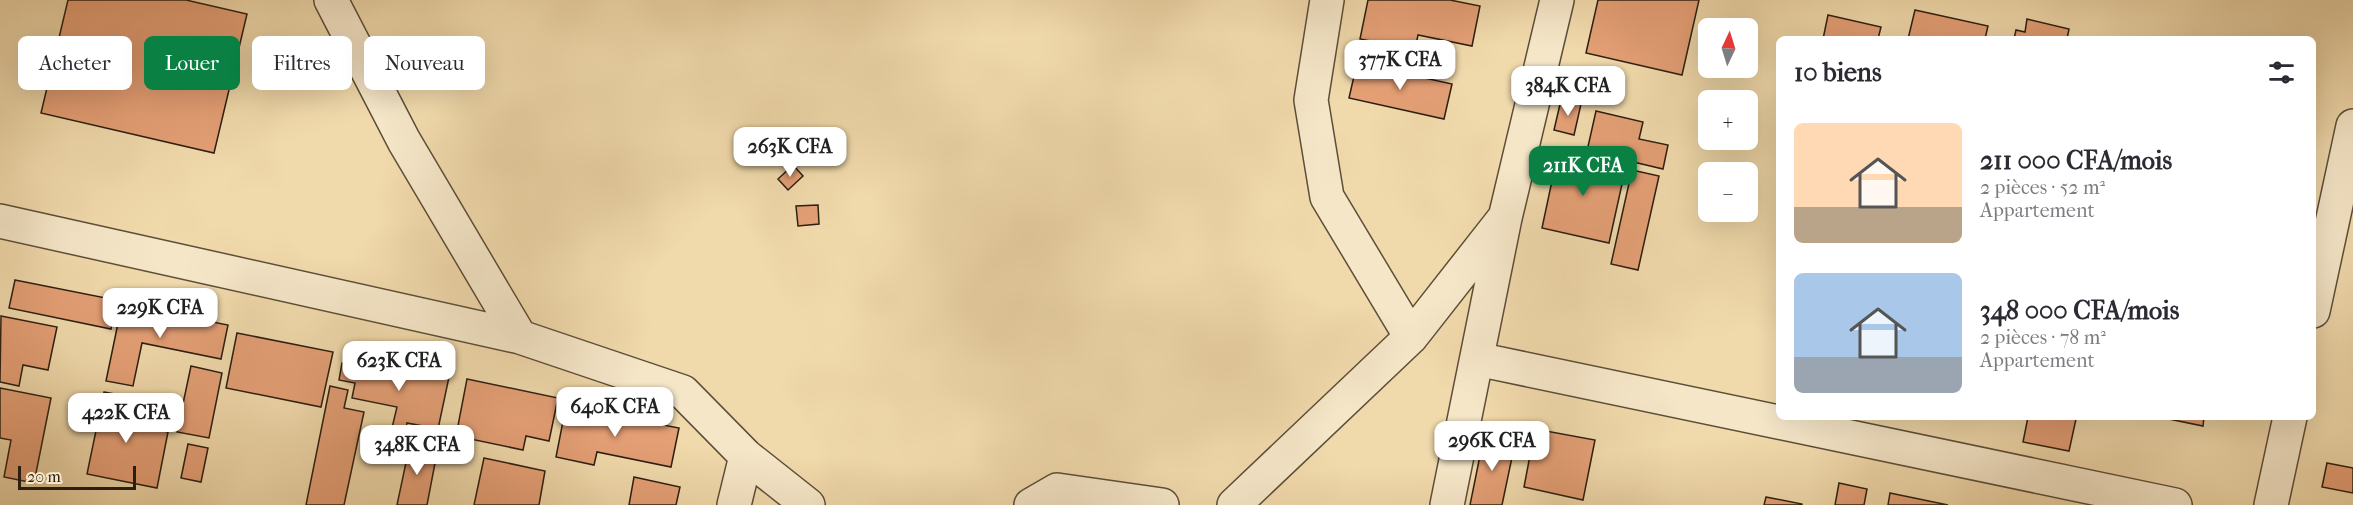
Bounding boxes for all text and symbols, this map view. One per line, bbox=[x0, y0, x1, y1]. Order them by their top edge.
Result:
north arrow bbox=[1698, 18, 1758, 78]
map controls bbox=[1698, 18, 1758, 222]
chip: Acheter bbox=[18, 36, 132, 90]
chip: Louer bbox=[144, 36, 240, 90]
chip: Filtres bbox=[252, 36, 352, 90]
chip: Nouveau bbox=[364, 36, 485, 90]
pin: 377K CFA bbox=[1338, 40, 1462, 91]
text: 377K CFA bbox=[1358, 48, 1442, 71]
icon: filters bbox=[2265, 56, 2298, 89]
text: 10 biens bbox=[1794, 57, 1882, 88]
pin: 384K CFA bbox=[1506, 66, 1630, 117]
text: 384K CFA bbox=[1525, 74, 1611, 97]
button: + bbox=[1698, 90, 1758, 150]
pin: 263K CFA bbox=[728, 127, 852, 178]
text: 263K CFA bbox=[748, 135, 832, 158]
text: 211 000 CFA/mois bbox=[1980, 145, 2172, 176]
pin: 211K CFA bbox=[1521, 146, 1645, 197]
icon: home bbox=[1842, 147, 1914, 219]
text: 211K CFA bbox=[1543, 154, 1623, 177]
button: − bbox=[1698, 162, 1758, 222]
text: 2 pièces · 52 m² bbox=[1980, 176, 2105, 199]
text: Appartement bbox=[1980, 199, 2095, 222]
pin: 229K CFA bbox=[98, 288, 222, 339]
text: 348 000 CFA/mois bbox=[1980, 295, 2179, 326]
text: 229K CFA bbox=[117, 296, 203, 319]
icon: home bbox=[1842, 297, 1914, 369]
text: 2 pièces · 78 m² bbox=[1980, 326, 2106, 349]
pin: 623K CFA bbox=[337, 341, 461, 392]
text: 623K CFA bbox=[357, 349, 441, 372]
text: Appartement bbox=[1980, 349, 2095, 372]
pin: 640K CFA bbox=[553, 387, 677, 438]
pin: 422K CFA bbox=[64, 393, 188, 444]
text: 640K CFA bbox=[570, 395, 660, 418]
text: 422K CFA bbox=[82, 401, 170, 424]
pin: 296K CFA bbox=[1430, 421, 1554, 472]
pin: 348K CFA bbox=[355, 425, 479, 476]
text: 296K CFA bbox=[1448, 429, 1536, 452]
text: 348K CFA bbox=[374, 433, 460, 456]
scale bar bbox=[18, 463, 136, 490]
text: 20 m bbox=[27, 467, 61, 486]

